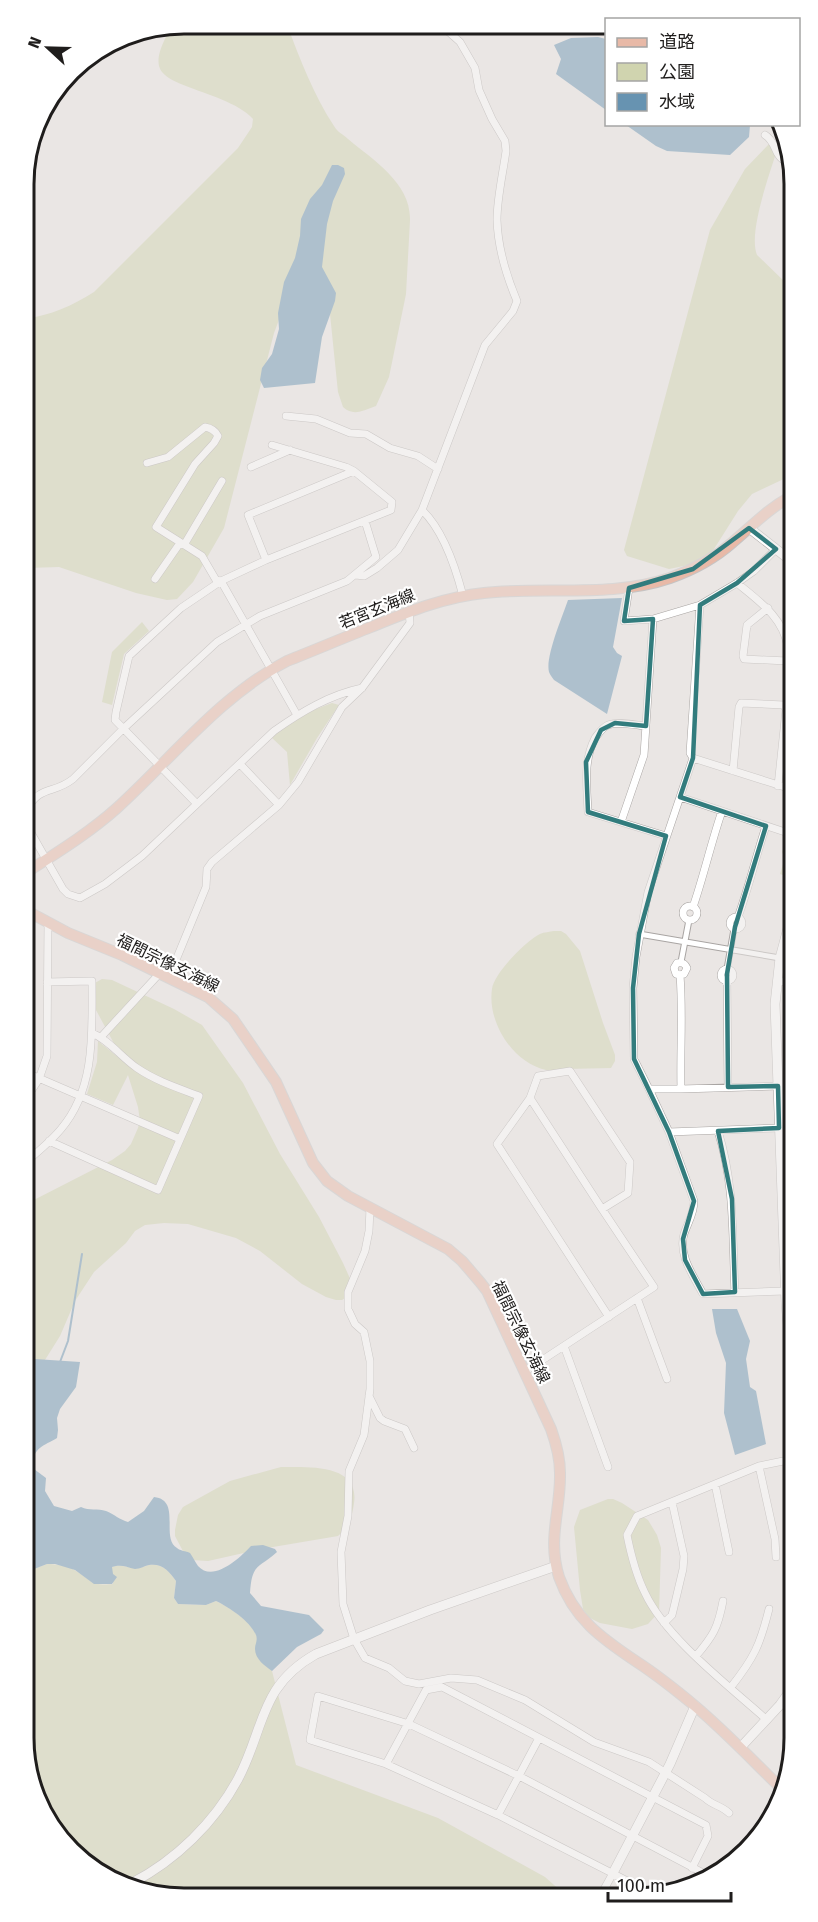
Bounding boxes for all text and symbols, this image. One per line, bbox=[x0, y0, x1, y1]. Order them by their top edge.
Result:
north arrow bbox=[18, 18, 78, 78]
legend bbox=[605, 18, 800, 126]
text: 道路 bbox=[659, 31, 695, 53]
text: N bbox=[24, 34, 45, 51]
text: 公園 bbox=[659, 61, 695, 83]
text: 水域 bbox=[659, 91, 695, 113]
street label: 若宮玄海線 bbox=[336, 585, 418, 633]
street label: 福間宗像玄海線 bbox=[113, 930, 223, 996]
street label: 福間宗像玄海線 bbox=[488, 1277, 554, 1387]
scale bar bbox=[608, 1865, 731, 1903]
text: 100 m bbox=[617, 1875, 665, 1897]

